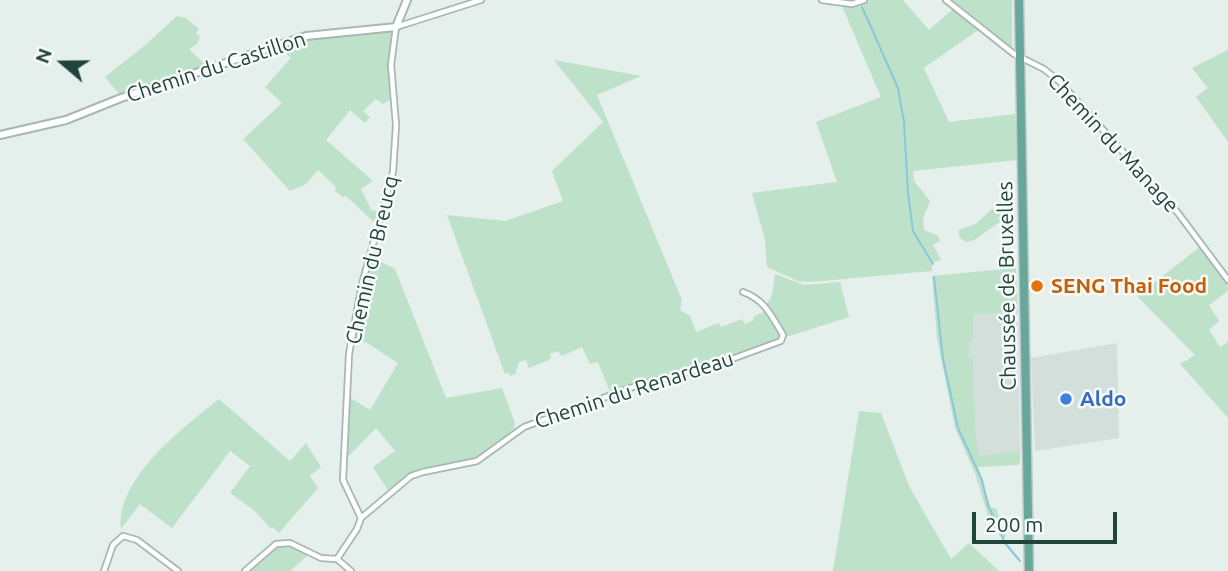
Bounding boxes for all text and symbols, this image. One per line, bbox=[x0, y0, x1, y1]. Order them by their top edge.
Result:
street label: Chemin du Castillon bbox=[123, 26, 309, 108]
north arrow bbox=[28, 28, 98, 98]
text: N bbox=[31, 45, 56, 66]
street label: Chemin du Manage bbox=[1042, 68, 1184, 218]
street label: Chemin du Breucq bbox=[340, 173, 404, 347]
street label: Chaussée de Bruxelles bbox=[993, 181, 1021, 391]
place label: SENG Thai Food bbox=[1051, 273, 1207, 299]
marker: SENG Thai Food bbox=[1029, 278, 1045, 294]
street label: Chemin du Renardeau bbox=[531, 346, 737, 434]
place label: Aldo bbox=[1080, 386, 1126, 412]
marker: Aldo bbox=[1058, 391, 1074, 407]
scale bar bbox=[976, 498, 1121, 542]
text: 200 m bbox=[985, 512, 1043, 536]

